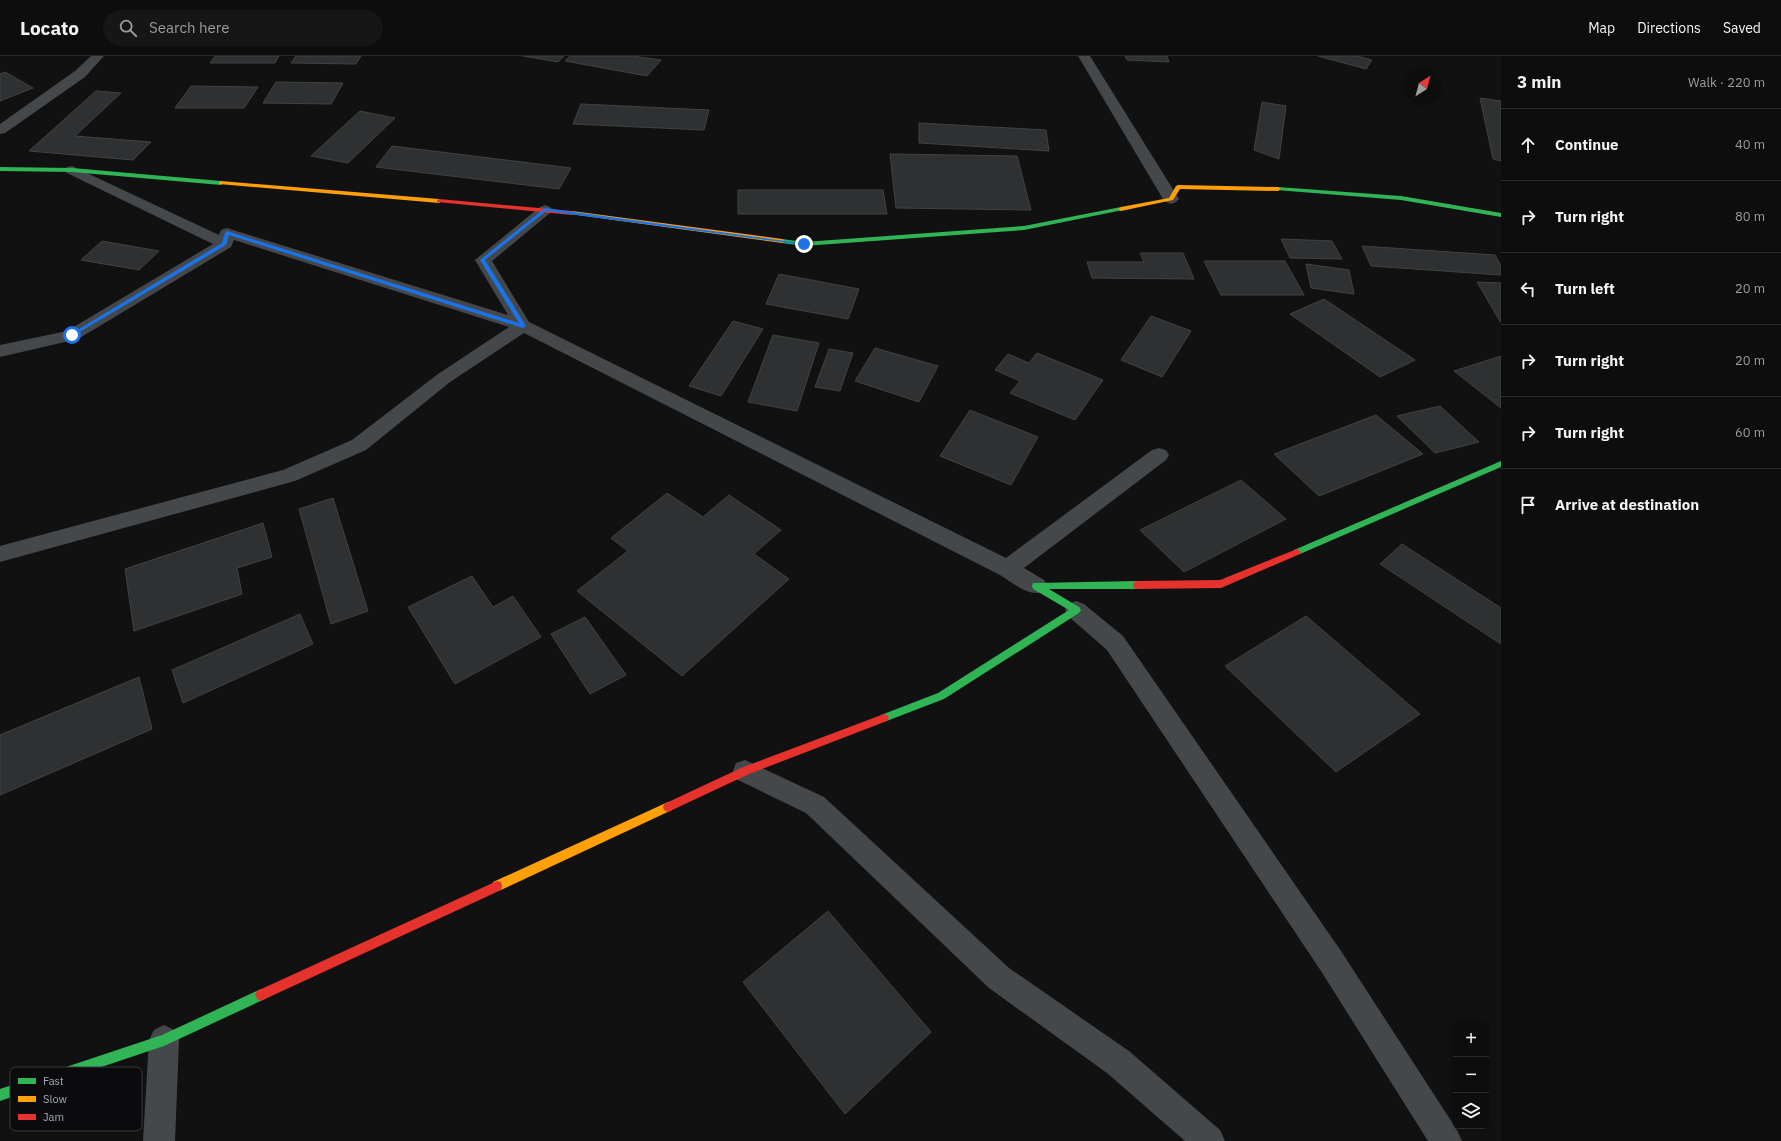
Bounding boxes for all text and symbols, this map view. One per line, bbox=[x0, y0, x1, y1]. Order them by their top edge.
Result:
search box bbox=[103, 10, 383, 46]
text: Locato bbox=[20, 16, 79, 40]
icon: search bbox=[117, 17, 139, 39]
text: Search here bbox=[149, 18, 229, 37]
text: Map bbox=[1588, 19, 1615, 37]
text: Directions bbox=[1637, 19, 1701, 37]
text: Saved bbox=[1723, 19, 1761, 37]
north arrow bbox=[1405, 68, 1441, 104]
text: 3 min bbox=[1517, 71, 1561, 93]
text: Walk · 220 m bbox=[1688, 74, 1765, 91]
icon: ahead bbox=[1517, 134, 1539, 156]
text: Continue bbox=[1555, 135, 1619, 154]
text: 40 m bbox=[1735, 136, 1765, 153]
icon: right bbox=[1517, 206, 1539, 228]
text: Turn right bbox=[1555, 207, 1624, 226]
text: 80 m bbox=[1735, 208, 1765, 225]
route end bbox=[795, 235, 813, 253]
icon: left bbox=[1517, 278, 1539, 300]
text: Turn left bbox=[1555, 279, 1615, 298]
text: 20 m bbox=[1735, 280, 1765, 297]
route start bbox=[63, 326, 81, 344]
icon: right bbox=[1517, 350, 1539, 372]
text: Turn right bbox=[1555, 351, 1624, 370]
text: 20 m bbox=[1735, 352, 1765, 369]
icon: right bbox=[1517, 422, 1539, 444]
text: Turn right bbox=[1555, 423, 1624, 442]
text: 60 m bbox=[1735, 424, 1765, 441]
icon: arrive bbox=[1517, 494, 1539, 516]
text: Arrive at destination bbox=[1555, 495, 1699, 514]
map controls bbox=[1453, 1021, 1489, 1129]
button: + bbox=[1453, 1021, 1489, 1057]
button: − bbox=[1453, 1057, 1489, 1093]
legend bbox=[10, 1067, 142, 1131]
text: Fast bbox=[43, 1074, 64, 1088]
text: Slow bbox=[43, 1092, 67, 1106]
button: layers bbox=[1453, 1093, 1489, 1129]
text: Jam bbox=[43, 1110, 64, 1124]

